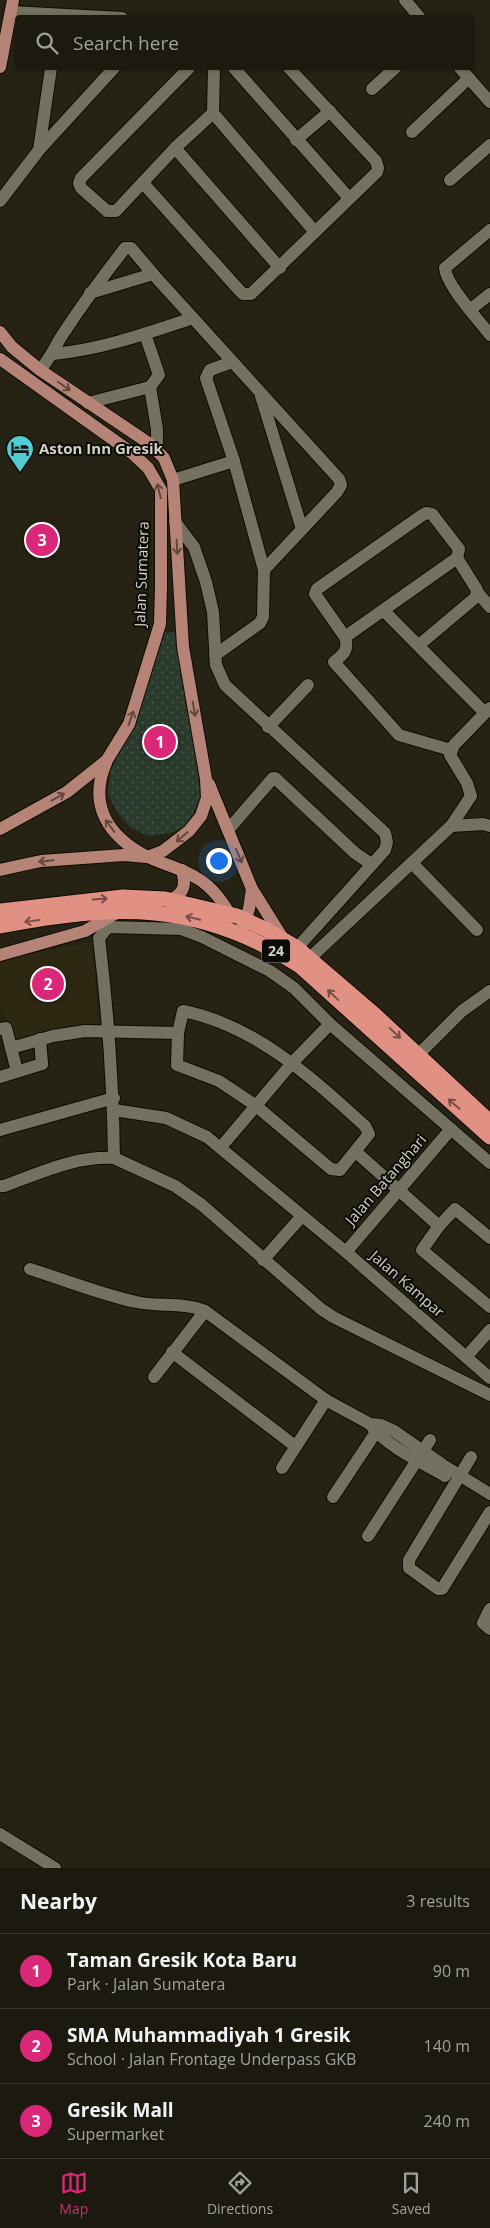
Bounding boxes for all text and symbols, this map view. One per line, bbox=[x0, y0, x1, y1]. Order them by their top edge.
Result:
search box bbox=[15, 15, 475, 70]
icon: search bbox=[33, 29, 61, 57]
text: Search here bbox=[73, 30, 179, 56]
one-way arrow bbox=[57, 381, 71, 391]
hotel icon: Aston Inn Gresik bbox=[5, 434, 35, 473]
place label: Aston Inn Gresik bbox=[39, 438, 164, 458]
one-way arrow bbox=[154, 483, 163, 499]
pin: 3 bbox=[26, 521, 58, 559]
street label: Jalan Sumatera bbox=[129, 521, 153, 629]
one-way arrow bbox=[172, 539, 181, 555]
one-way arrow bbox=[189, 700, 199, 716]
one-way arrow bbox=[126, 710, 136, 726]
pin: 1 bbox=[144, 723, 176, 761]
one-way arrow bbox=[50, 792, 65, 801]
one-way arrow bbox=[104, 820, 115, 833]
one-way arrow bbox=[176, 831, 189, 843]
your location bbox=[206, 848, 232, 874]
one-way arrow bbox=[234, 848, 244, 863]
one-way arrow bbox=[38, 856, 54, 866]
one-way arrow bbox=[92, 894, 108, 904]
one-way arrow bbox=[185, 913, 201, 922]
one-way arrow bbox=[24, 917, 40, 927]
road number: 24 bbox=[262, 939, 290, 962]
pin: 2 bbox=[32, 965, 64, 1003]
one-way arrow bbox=[327, 989, 340, 1001]
one-way arrow bbox=[388, 1028, 401, 1039]
one-way arrow bbox=[447, 1099, 460, 1110]
street label: Jalan Batanghari bbox=[339, 1130, 430, 1230]
street label: Jalan Kampar bbox=[365, 1244, 449, 1321]
text: Nearby bbox=[20, 1887, 97, 1915]
text: 3 results bbox=[406, 1890, 470, 1912]
text: Taman Gresik Kota Baru bbox=[67, 1947, 297, 1973]
text: 1 bbox=[31, 1960, 41, 1982]
text: 90 m bbox=[433, 1960, 470, 1982]
text: Park · Jalan Sumatera bbox=[67, 1973, 225, 1995]
text: SMA Muhammadiyah 1 Gresik bbox=[67, 2022, 351, 2048]
text: 2 bbox=[31, 2035, 41, 2057]
text: 140 m bbox=[424, 2035, 470, 2057]
text: School · Jalan Frontage Underpass GKB bbox=[67, 2048, 356, 2070]
text: Gresik Mall bbox=[67, 2097, 174, 2123]
text: 3 bbox=[31, 2110, 41, 2132]
text: 240 m bbox=[424, 2110, 470, 2132]
text: Supermarket bbox=[67, 2123, 164, 2145]
tab: Map bbox=[59, 2169, 88, 2218]
tab: Directions bbox=[207, 2169, 273, 2218]
tab: Saved bbox=[392, 2169, 431, 2218]

